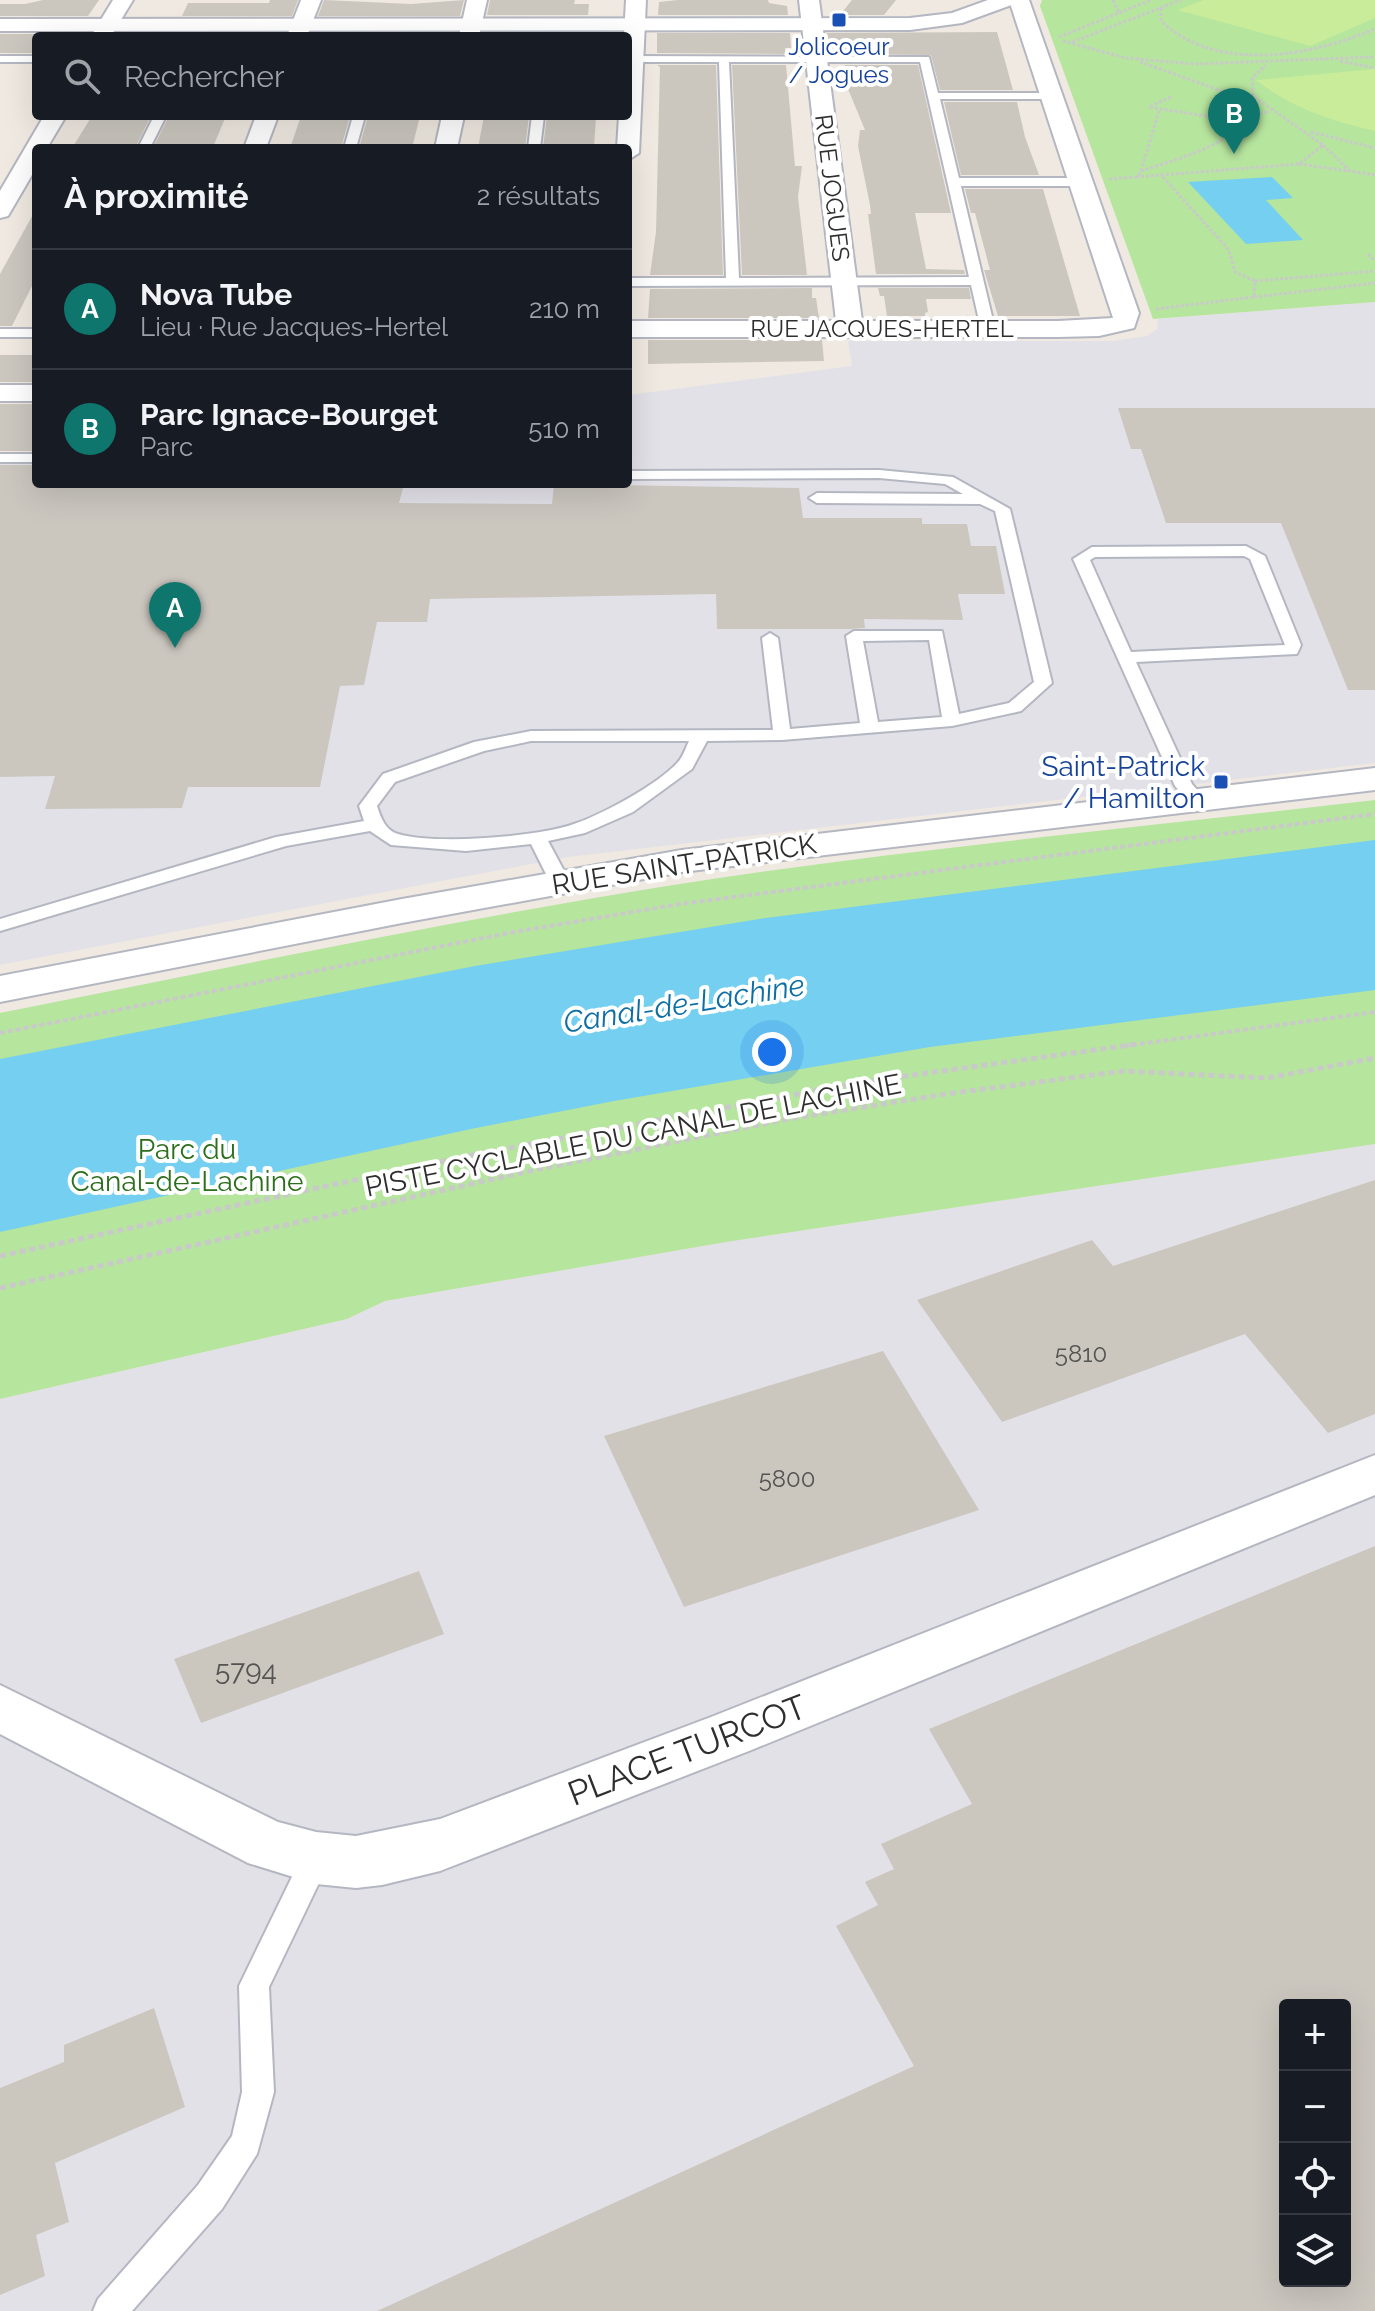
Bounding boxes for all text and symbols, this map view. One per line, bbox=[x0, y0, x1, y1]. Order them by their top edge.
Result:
marker: Jolicoeur / Jogues bbox=[830, 11, 848, 29]
search box bbox=[32, 32, 632, 120]
place label: Jolicoeur / Jogues bbox=[788, 32, 890, 89]
icon: search bbox=[60, 54, 104, 98]
text: Rechercher bbox=[124, 59, 284, 94]
pin: B bbox=[1208, 88, 1260, 154]
street label: RUE JOGUES bbox=[809, 113, 856, 263]
text: À proximité bbox=[64, 176, 249, 216]
text: 2 résultats bbox=[477, 181, 600, 211]
text: Nova Tube bbox=[140, 277, 292, 312]
text: A bbox=[81, 294, 99, 324]
text: 210 m bbox=[529, 294, 600, 324]
text: Lieu · Rue Jacques-Hertel bbox=[140, 312, 448, 342]
street label: RUE JACQUES-HERTEL bbox=[750, 314, 1014, 343]
text: Parc Ignace-Bourget bbox=[140, 397, 438, 432]
text: B bbox=[81, 414, 99, 444]
text: 510 m bbox=[528, 414, 600, 444]
text: Parc bbox=[140, 432, 193, 462]
pin: A bbox=[149, 582, 201, 648]
place label: Saint-Patrick / Hamilton bbox=[1041, 750, 1205, 815]
marker: Saint-Patrick / Hamilton bbox=[1212, 773, 1230, 791]
street label: RUE SAINT-PATRICK bbox=[549, 827, 819, 902]
water label: Canal-de-Lachine bbox=[561, 967, 807, 1040]
your location bbox=[752, 1032, 792, 1072]
street label: PISTE CYCLABLE DU CANAL DE LACHINE bbox=[362, 1067, 904, 1204]
park label: Parc du Canal-de-Lachine bbox=[71, 1133, 303, 1198]
house number: 5810 bbox=[1055, 1339, 1107, 1368]
house number: 5800 bbox=[759, 1464, 815, 1493]
house number: 5794 bbox=[215, 1654, 277, 1687]
street label: PLACE TURCOT bbox=[562, 1686, 812, 1814]
map controls bbox=[1279, 1999, 1351, 2287]
button: + bbox=[1279, 1999, 1351, 2071]
button: − bbox=[1279, 2071, 1351, 2143]
button: locate bbox=[1279, 2143, 1351, 2215]
button: layers bbox=[1279, 2215, 1351, 2287]

